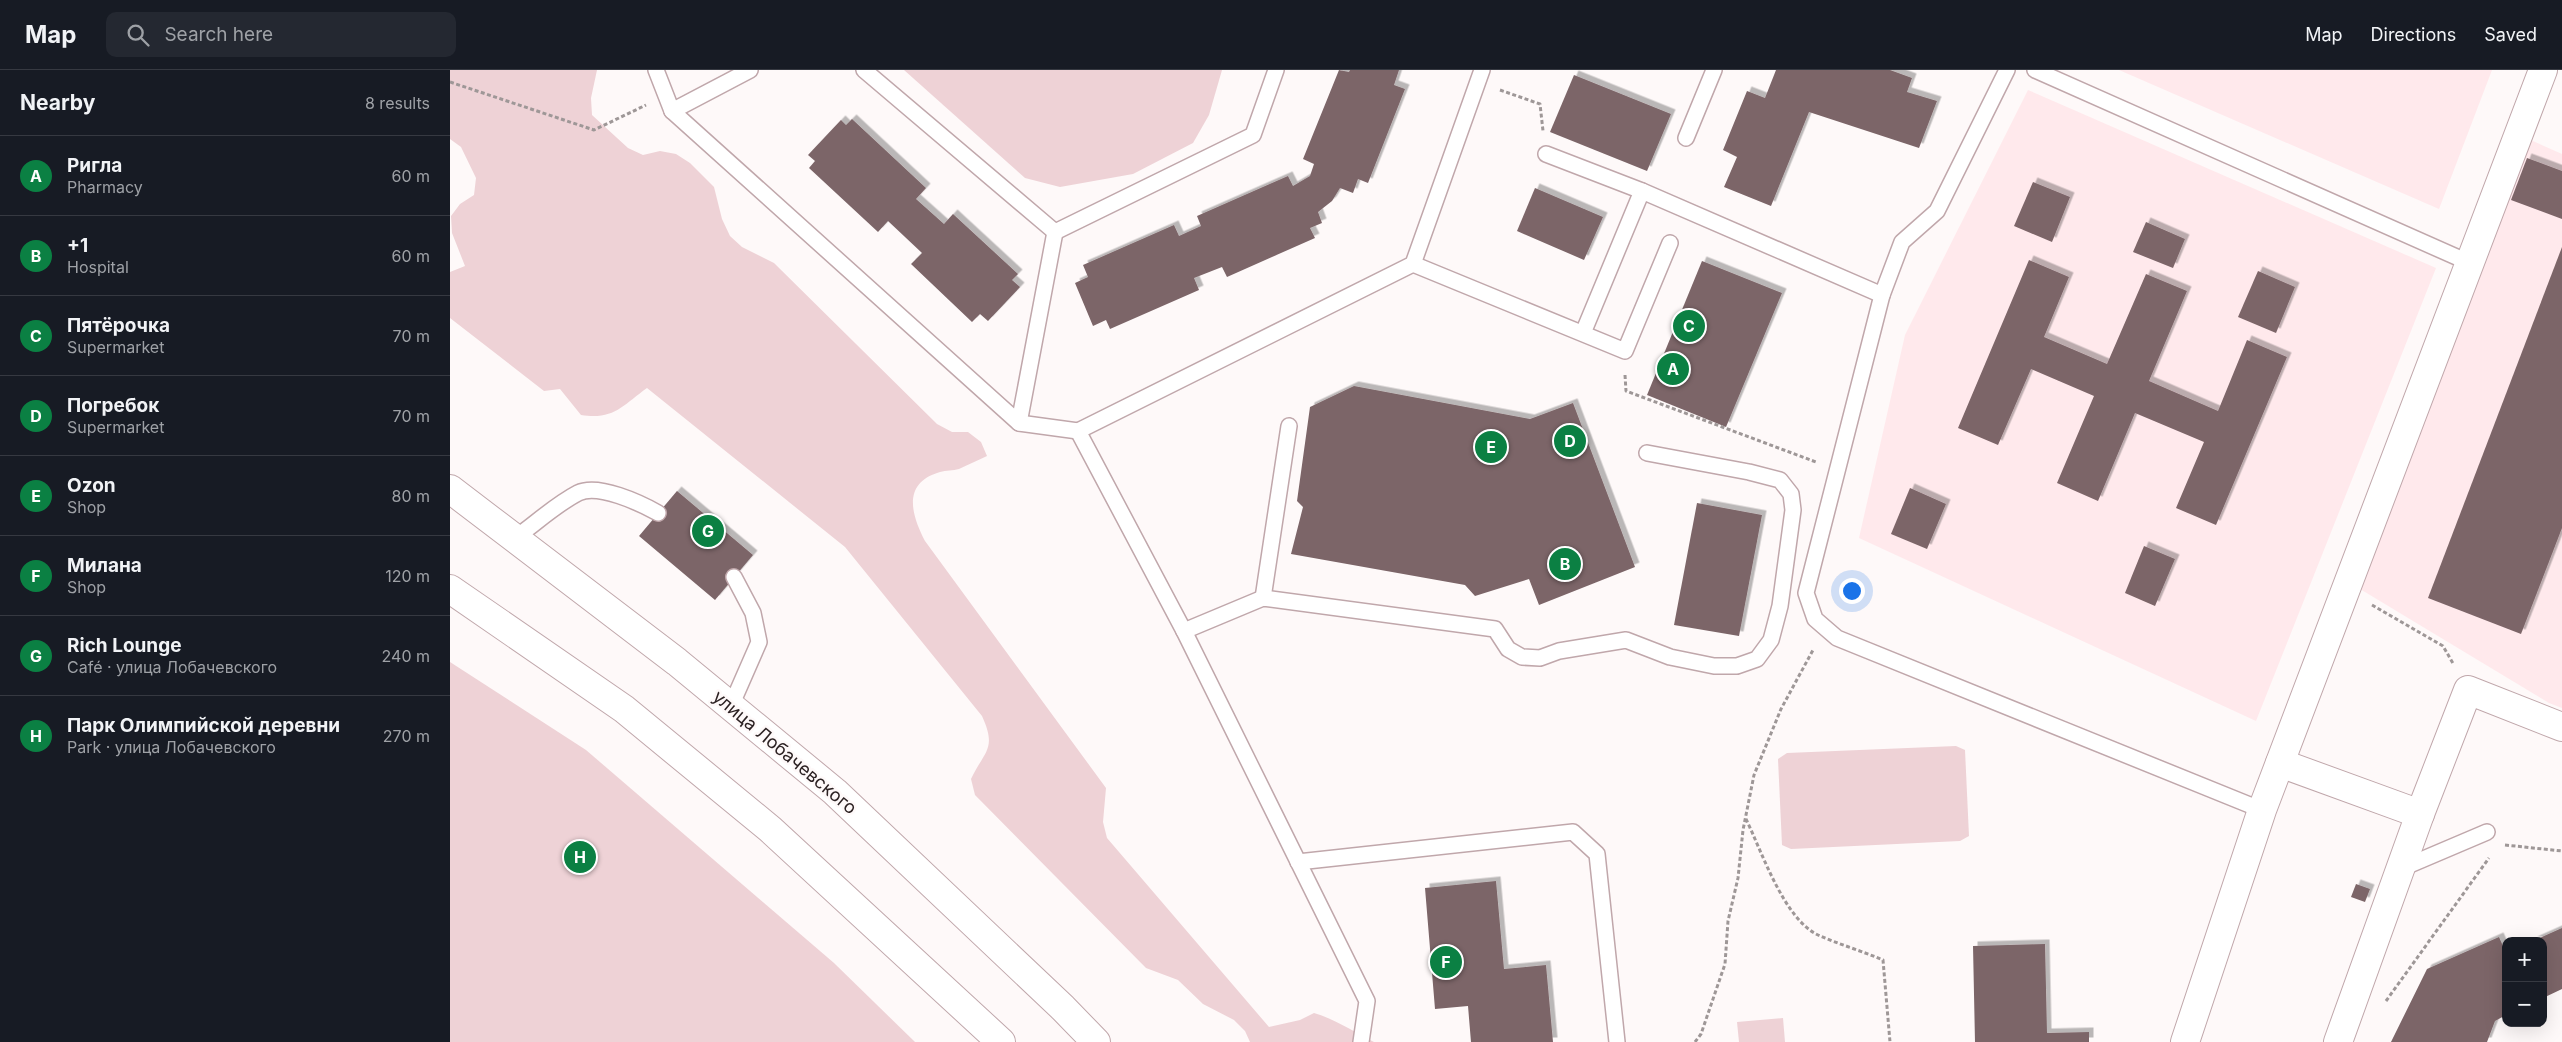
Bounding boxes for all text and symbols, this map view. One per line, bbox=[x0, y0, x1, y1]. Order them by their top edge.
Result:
search box bbox=[106, 12, 456, 57]
text: Map bbox=[25, 20, 76, 49]
icon: search bbox=[124, 21, 152, 49]
text: Search here bbox=[164, 23, 273, 46]
text: Map bbox=[2305, 24, 2343, 45]
text: Directions bbox=[2371, 24, 2456, 45]
text: Saved bbox=[2484, 24, 2537, 45]
text: Nearby bbox=[20, 90, 95, 115]
text: 8 results bbox=[365, 93, 430, 113]
text: Ригла bbox=[67, 154, 122, 177]
text: A bbox=[30, 166, 42, 186]
text: 60 m bbox=[391, 166, 430, 186]
text: Pharmacy bbox=[67, 177, 143, 197]
text: +1 bbox=[67, 234, 88, 257]
text: B bbox=[31, 246, 41, 266]
text: 60 m bbox=[391, 246, 430, 266]
text: Hospital bbox=[67, 257, 129, 277]
pin: C bbox=[1673, 307, 1705, 345]
text: Пятёрочка bbox=[67, 314, 170, 337]
text: C bbox=[30, 326, 42, 346]
text: 70 m bbox=[393, 326, 430, 346]
text: Supermarket bbox=[67, 337, 164, 357]
pin: A bbox=[1657, 350, 1689, 388]
text: Погребок bbox=[67, 394, 159, 417]
text: D bbox=[30, 406, 42, 426]
text: 70 m bbox=[393, 406, 430, 426]
text: Supermarket bbox=[67, 417, 164, 437]
pin: D bbox=[1554, 422, 1586, 460]
pin: E bbox=[1475, 428, 1507, 466]
text: Ozon bbox=[67, 474, 116, 497]
text: E bbox=[31, 486, 41, 506]
text: 80 m bbox=[391, 486, 430, 506]
text: Shop bbox=[67, 497, 106, 517]
pin: G bbox=[692, 512, 724, 550]
pin: B bbox=[1549, 545, 1581, 583]
text: Милана bbox=[67, 554, 142, 577]
text: F bbox=[31, 566, 41, 586]
text: 120 m bbox=[385, 566, 430, 586]
text: Shop bbox=[67, 577, 106, 597]
your location bbox=[1839, 578, 1865, 604]
text: Rich Lounge bbox=[67, 634, 182, 657]
text: G bbox=[30, 646, 42, 666]
text: 240 m bbox=[382, 646, 430, 666]
text: Café · улица Лобачевского bbox=[67, 657, 277, 677]
street label: улица Лобачевского bbox=[709, 686, 861, 818]
text: Парк Олимпийской деревни bbox=[67, 714, 340, 737]
text: H bbox=[30, 726, 42, 746]
text: 270 m bbox=[383, 726, 430, 746]
text: Park · улица Лобачевского bbox=[67, 737, 276, 757]
pin: H bbox=[564, 838, 596, 876]
map controls bbox=[2502, 937, 2547, 1027]
button: + bbox=[2502, 937, 2547, 982]
pin: F bbox=[1430, 943, 1462, 981]
button: − bbox=[2502, 982, 2547, 1027]

